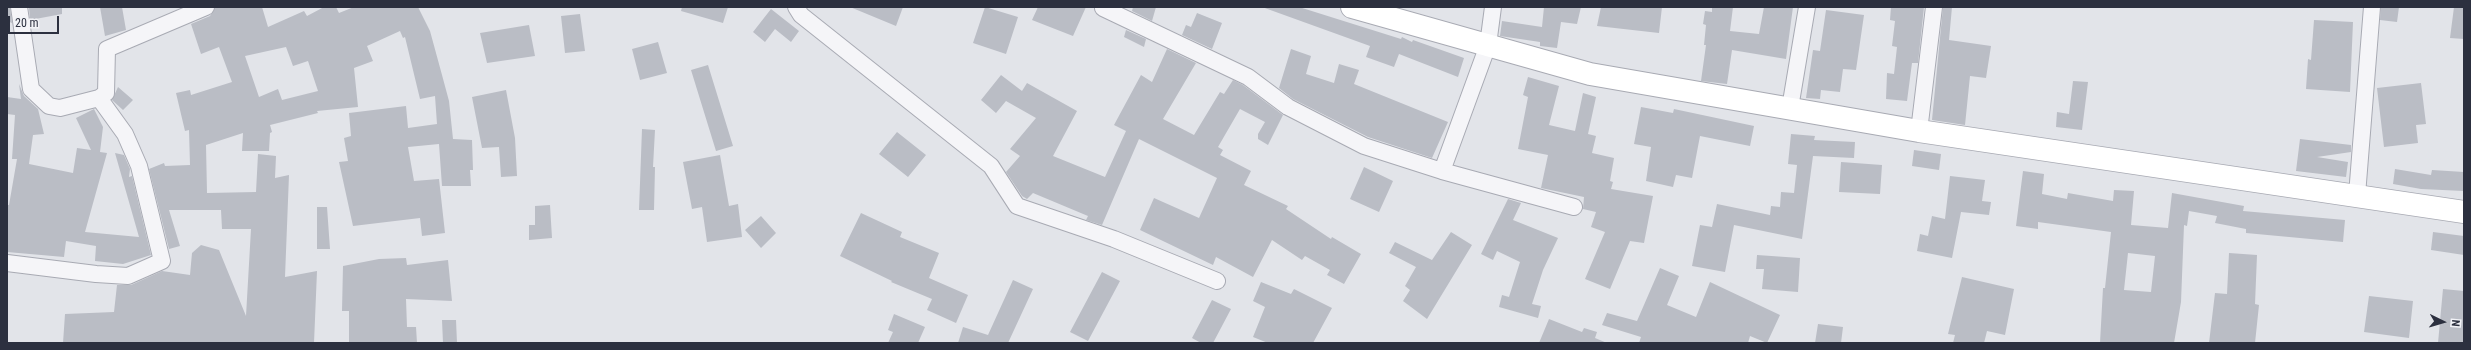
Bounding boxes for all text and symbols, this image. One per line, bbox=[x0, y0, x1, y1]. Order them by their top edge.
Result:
scale bar bbox=[10, 8, 61, 34]
text: 20 m bbox=[15, 16, 39, 30]
north arrow bbox=[2423, 302, 2463, 342]
text: N bbox=[2449, 319, 2462, 327]

